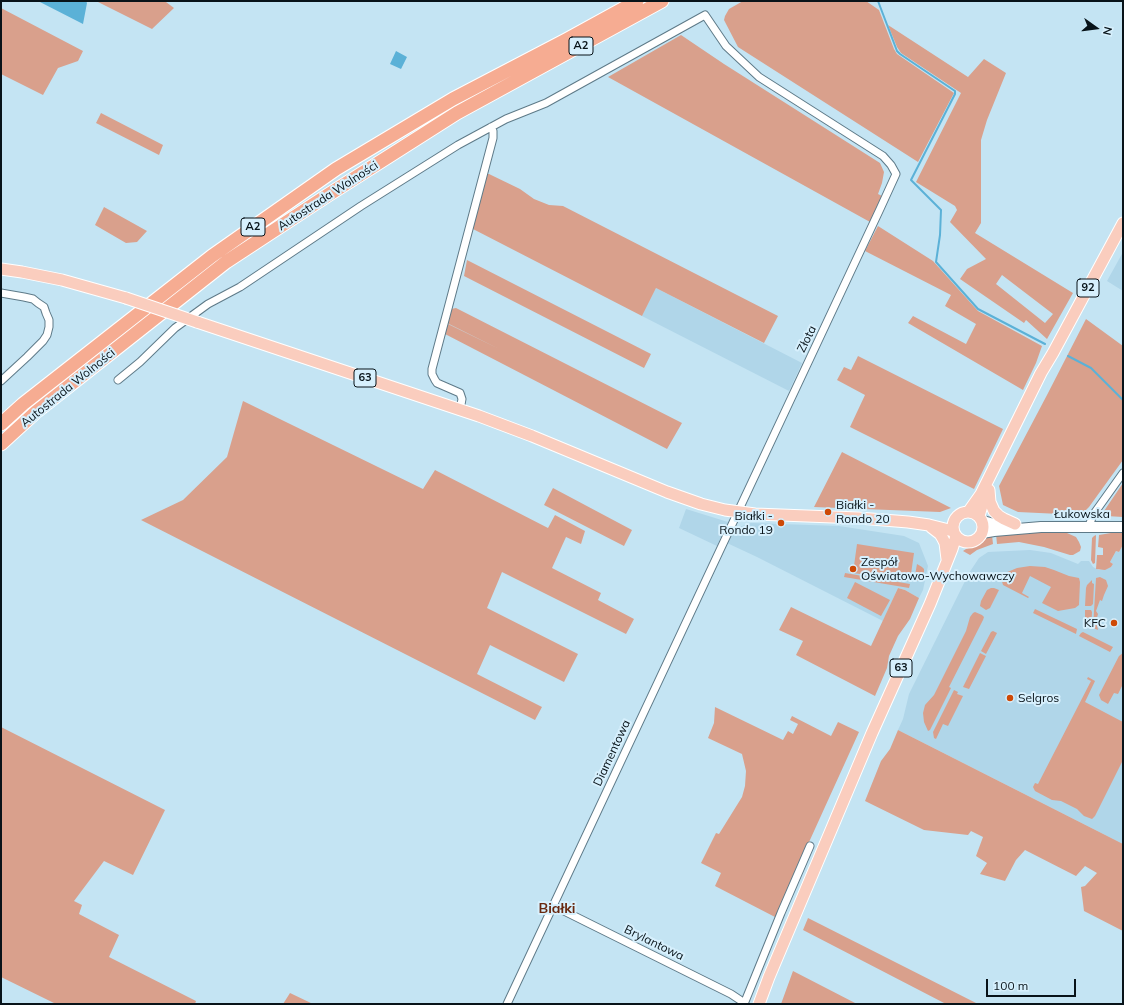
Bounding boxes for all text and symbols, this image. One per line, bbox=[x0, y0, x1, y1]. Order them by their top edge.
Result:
north arrow bbox=[1076, 8, 1116, 48]
text: N bbox=[1100, 25, 1115, 37]
road number: A2 bbox=[569, 37, 593, 55]
street label: Autostrada Wolności bbox=[275, 158, 381, 234]
road number: A2 bbox=[241, 218, 265, 236]
road number: 92 bbox=[1077, 279, 1099, 297]
street label: Złota bbox=[794, 323, 820, 355]
street label: Autostrada Wolności bbox=[18, 346, 118, 430]
road number: 63 bbox=[354, 369, 376, 387]
place label: Białki - Rondo 20 bbox=[836, 498, 890, 526]
marker: Białki - Rondo 20 bbox=[823, 507, 833, 517]
street label: Łukowska bbox=[1054, 507, 1110, 521]
place label: Białki - Rondo 19 bbox=[719, 509, 773, 537]
marker: Białki - Rondo 19 bbox=[776, 518, 786, 528]
place label: Zespół Oświatowo-Wychowawczy bbox=[861, 555, 1015, 583]
marker: Zespół Oświatowo-Wychowawczy bbox=[848, 564, 858, 574]
place label: KFC bbox=[1084, 616, 1106, 630]
marker: KFC bbox=[1109, 618, 1119, 628]
road number: 63 bbox=[890, 659, 912, 677]
place label: Selgros bbox=[1018, 691, 1059, 705]
marker: Selgros bbox=[1005, 693, 1015, 703]
street label: Diamentowa bbox=[590, 718, 634, 788]
district label: Białki bbox=[538, 901, 576, 917]
street label: Brylantowa bbox=[622, 922, 686, 964]
scale bar bbox=[988, 971, 1078, 997]
text: 100 m bbox=[993, 978, 1028, 993]

